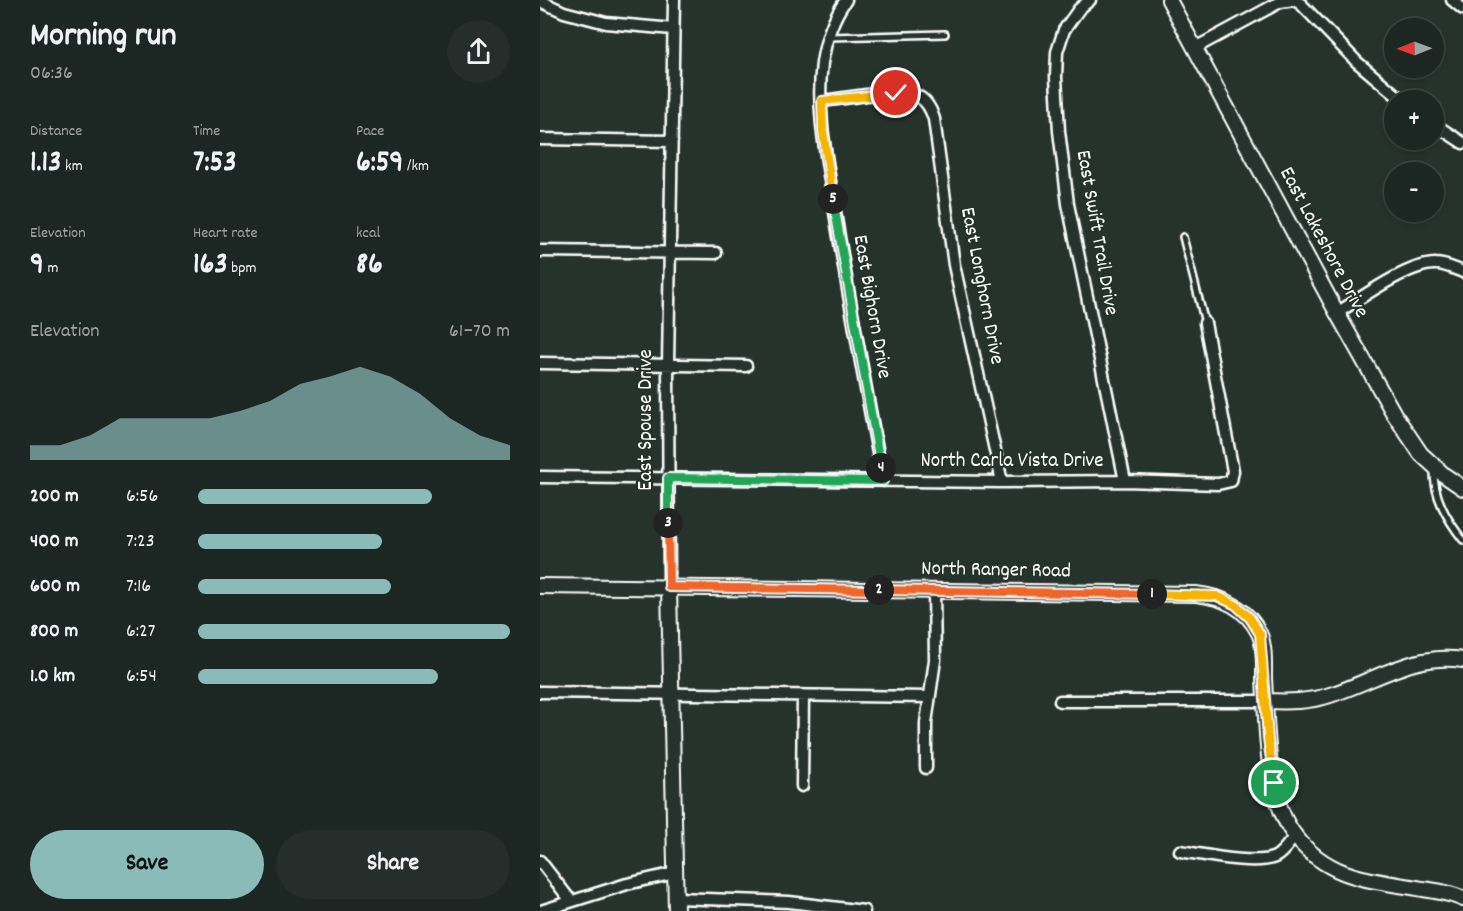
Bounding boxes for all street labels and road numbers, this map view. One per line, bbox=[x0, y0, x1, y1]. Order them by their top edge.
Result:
street label: East Swift Trail Drive bbox=[1067, 148, 1125, 318]
street label: East Lakeshore Drive bbox=[1271, 162, 1375, 324]
street label: East Longhorn Drive bbox=[951, 205, 1011, 367]
street label: East Bighorn Drive bbox=[844, 233, 898, 381]
street label: East Spouse Drive bbox=[632, 349, 662, 491]
street label: North Carla Vista Drive bbox=[920, 447, 1104, 477]
street label: North Ranger Road bbox=[921, 555, 1071, 587]

